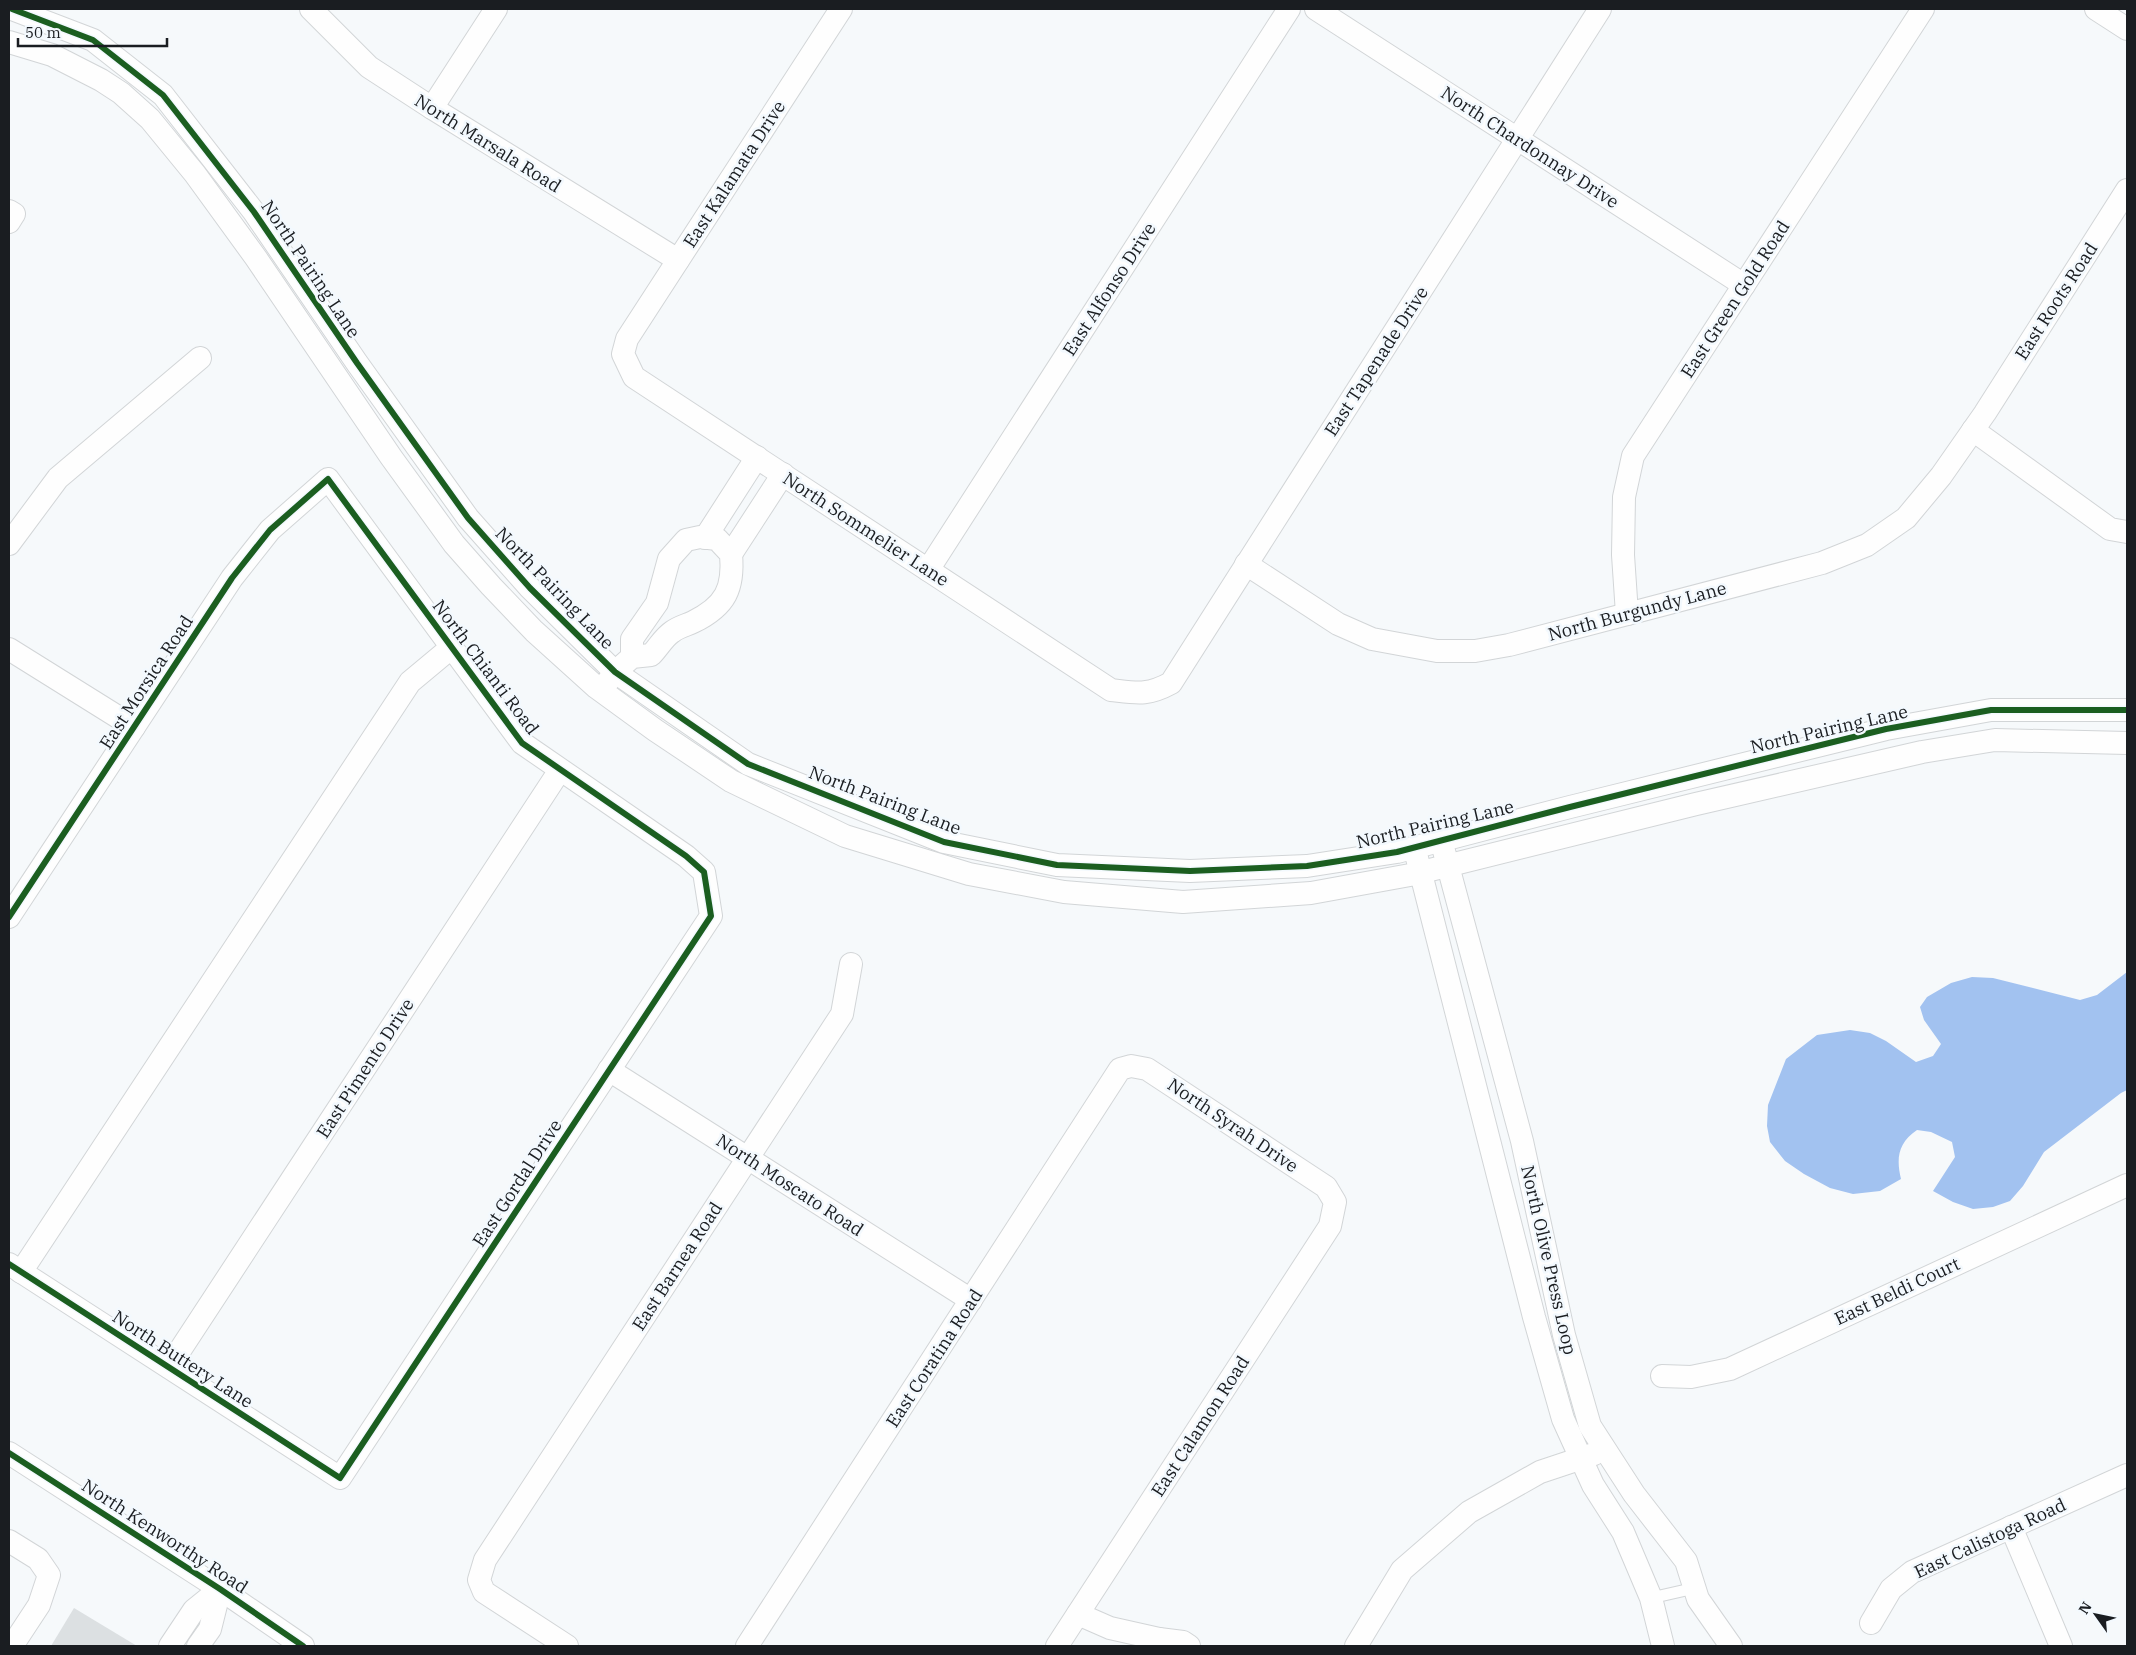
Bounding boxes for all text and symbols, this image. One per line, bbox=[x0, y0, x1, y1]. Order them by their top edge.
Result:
scale bar bbox=[18, 15, 166, 47]
text: 50 m bbox=[25, 23, 61, 42]
street label: North Chardonnay Drive bbox=[1437, 81, 1623, 213]
street label: North Marsala Road bbox=[410, 89, 566, 197]
street label: East Kalamata Drive bbox=[678, 96, 790, 252]
street label: North Pairing Lane bbox=[256, 196, 366, 342]
street label: East Green Gold Road bbox=[1676, 216, 1795, 382]
street label: East Alfonso Drive bbox=[1057, 218, 1161, 360]
street label: East Roots Road bbox=[2010, 238, 2102, 364]
street label: East Tapenade Drive bbox=[1319, 282, 1433, 440]
street label: North Sommelier Lane bbox=[779, 467, 953, 591]
street label: North Pairing Lane bbox=[491, 522, 619, 654]
street label: North Burgundy Lane bbox=[1545, 576, 1729, 646]
street label: North Chianti Road bbox=[428, 595, 544, 739]
street label: East Morsica Road bbox=[94, 611, 198, 753]
street label: North Pairing Lane bbox=[1748, 700, 1910, 758]
street label: North Pairing Lane bbox=[806, 760, 964, 840]
street label: North Pairing Lane bbox=[1354, 795, 1516, 853]
street label: East Pimento Drive bbox=[311, 994, 419, 1142]
street label: North Syrah Drive bbox=[1163, 1073, 1303, 1177]
street label: East Gordal Drive bbox=[467, 1115, 567, 1251]
street label: North Moscato Road bbox=[712, 1129, 868, 1241]
street label: North Olive Press Loop bbox=[1516, 1163, 1582, 1357]
street label: East Barnea Road bbox=[627, 1197, 727, 1335]
street label: East Beldi Court bbox=[1831, 1252, 1963, 1330]
street label: East Coratina Road bbox=[881, 1284, 987, 1431]
street label: North Buttery Lane bbox=[108, 1305, 258, 1413]
street label: East Calamon Road bbox=[1146, 1351, 1254, 1501]
street label: North Kenworthy Road bbox=[78, 1474, 252, 1598]
street label: East Calistoga Road bbox=[1910, 1493, 2070, 1583]
north arrow bbox=[2071, 1590, 2121, 1640]
text: N bbox=[2075, 1598, 2096, 1617]

